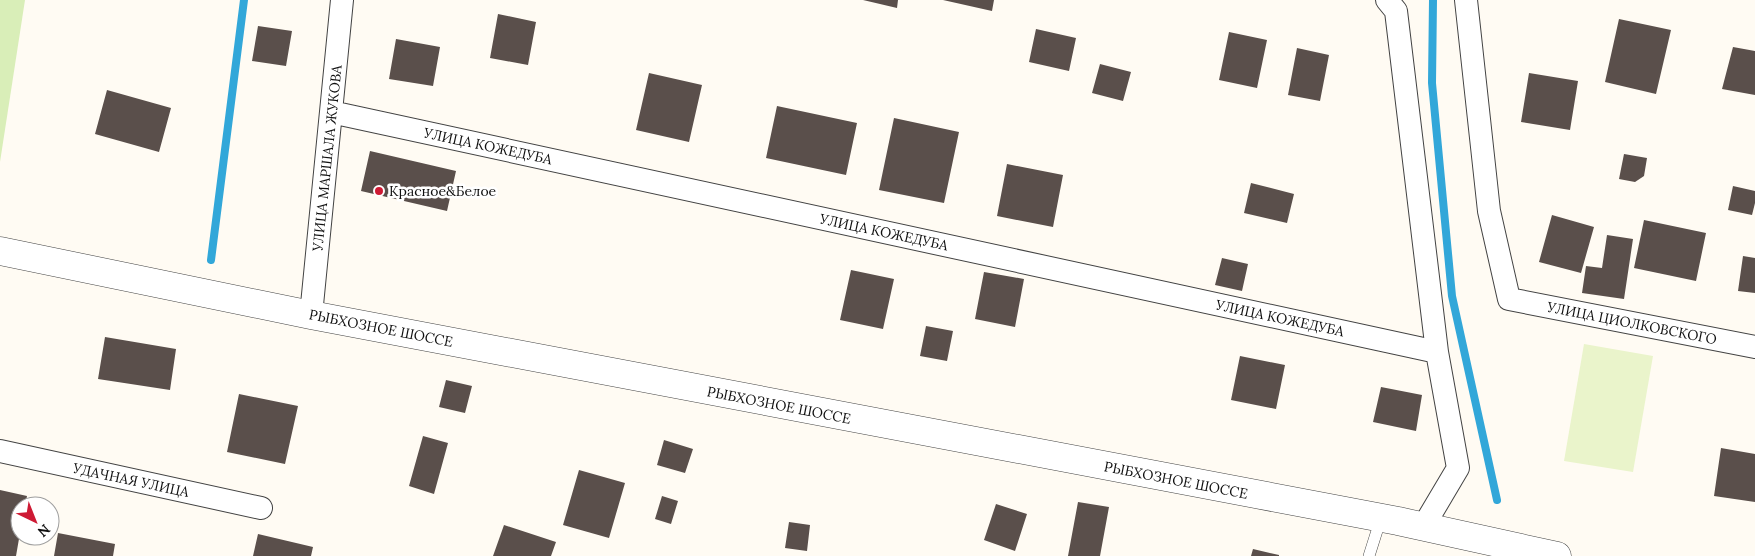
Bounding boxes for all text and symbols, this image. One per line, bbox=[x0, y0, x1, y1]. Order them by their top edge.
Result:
street label: УЛИЦА МАРШАЛА ЖУКОВА bbox=[308, 64, 346, 253]
street label: УЛИЦА КОЖЕДУБА bbox=[421, 123, 554, 168]
place label: Красное&Белое bbox=[389, 182, 497, 200]
marker: Красное&Белое bbox=[373, 185, 385, 197]
street label: УЛИЦА КОЖЕДУБА bbox=[817, 209, 950, 254]
street label: УЛИЦА КОЖЕДУБА bbox=[1213, 295, 1346, 340]
street label: УЛИЦА ЦИОЛКОВСКОГО bbox=[1545, 298, 1718, 348]
street label: РЫБХОЗНОЕ ШОССЕ bbox=[308, 305, 455, 351]
street label: РЫБХОЗНОЕ ШОССЕ bbox=[706, 382, 853, 428]
street label: РЫБХОЗНОЕ ШОССЕ bbox=[1103, 457, 1250, 503]
street label: УДАЧНАЯ УЛИЦА bbox=[70, 459, 191, 501]
north arrow bbox=[10, 496, 60, 546]
text: N bbox=[34, 520, 54, 541]

